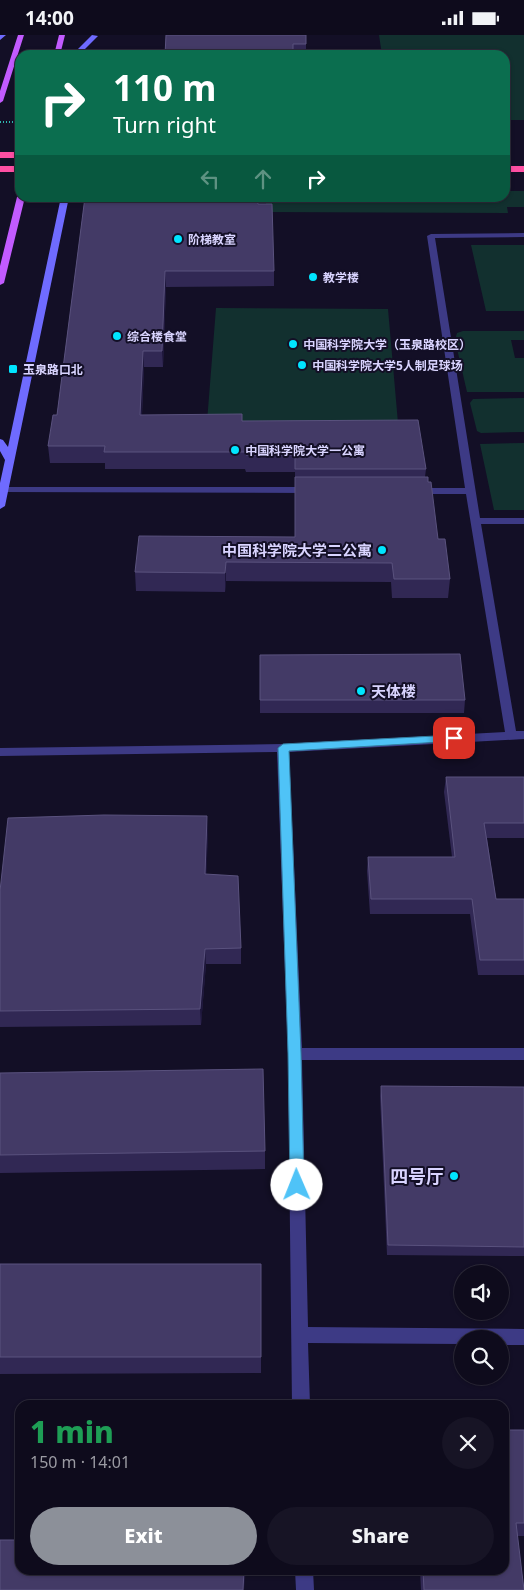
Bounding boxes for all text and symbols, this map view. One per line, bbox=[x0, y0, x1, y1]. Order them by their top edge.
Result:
text: 14:00 bbox=[25, 5, 74, 31]
text: 110 m bbox=[113, 64, 216, 111]
icon: right bbox=[30, 70, 95, 135]
text: Turn right bbox=[113, 109, 216, 139]
icon: left bbox=[196, 165, 224, 193]
icon: ahead bbox=[249, 165, 277, 193]
icon: right bbox=[302, 165, 330, 193]
place label: 阶梯教室 bbox=[188, 231, 236, 248]
marker: 阶梯教室 bbox=[172, 233, 184, 245]
place label: 教学楼 bbox=[323, 269, 359, 286]
marker: 教学楼 bbox=[307, 271, 319, 283]
place label: 综合楼食堂 bbox=[127, 328, 187, 345]
marker: 综合楼食堂 bbox=[111, 330, 123, 342]
place label: 中国科学院大学（玉泉路校区） bbox=[303, 336, 471, 353]
marker: 中国科学院大学（玉泉路校区） bbox=[287, 338, 299, 350]
place label: 中国科学院大学5人制足球场 bbox=[312, 357, 463, 374]
marker: 中国科学院大学5人制足球场 bbox=[296, 359, 308, 371]
place label: 玉泉路口北 bbox=[23, 361, 83, 378]
marker: 玉泉路口北 bbox=[7, 363, 19, 375]
place label: 中国科学院大学一公寓 bbox=[245, 442, 365, 459]
marker: 中国科学院大学一公寓 bbox=[229, 444, 241, 456]
place label: 中国科学院大学二公寓 bbox=[222, 540, 372, 560]
marker: 中国科学院大学二公寓 bbox=[376, 544, 388, 556]
place label: 天体楼 bbox=[371, 681, 416, 701]
marker: 天体楼 bbox=[355, 685, 367, 697]
pin bbox=[433, 717, 475, 759]
icon: arrive bbox=[440, 724, 468, 752]
position arrow bbox=[270, 1158, 322, 1210]
place label: 四号厅 bbox=[390, 1164, 444, 1188]
marker: 四号厅 bbox=[448, 1170, 460, 1182]
map controls bbox=[454, 1265, 509, 1385]
button: sound bbox=[454, 1265, 509, 1320]
button: search bbox=[454, 1330, 509, 1385]
text: 1 min bbox=[30, 1411, 114, 1452]
button: close bbox=[442, 1417, 494, 1469]
text: 150 m · 14:01 bbox=[30, 1451, 130, 1473]
button: Exit bbox=[30, 1507, 257, 1565]
button: Share bbox=[267, 1507, 494, 1565]

